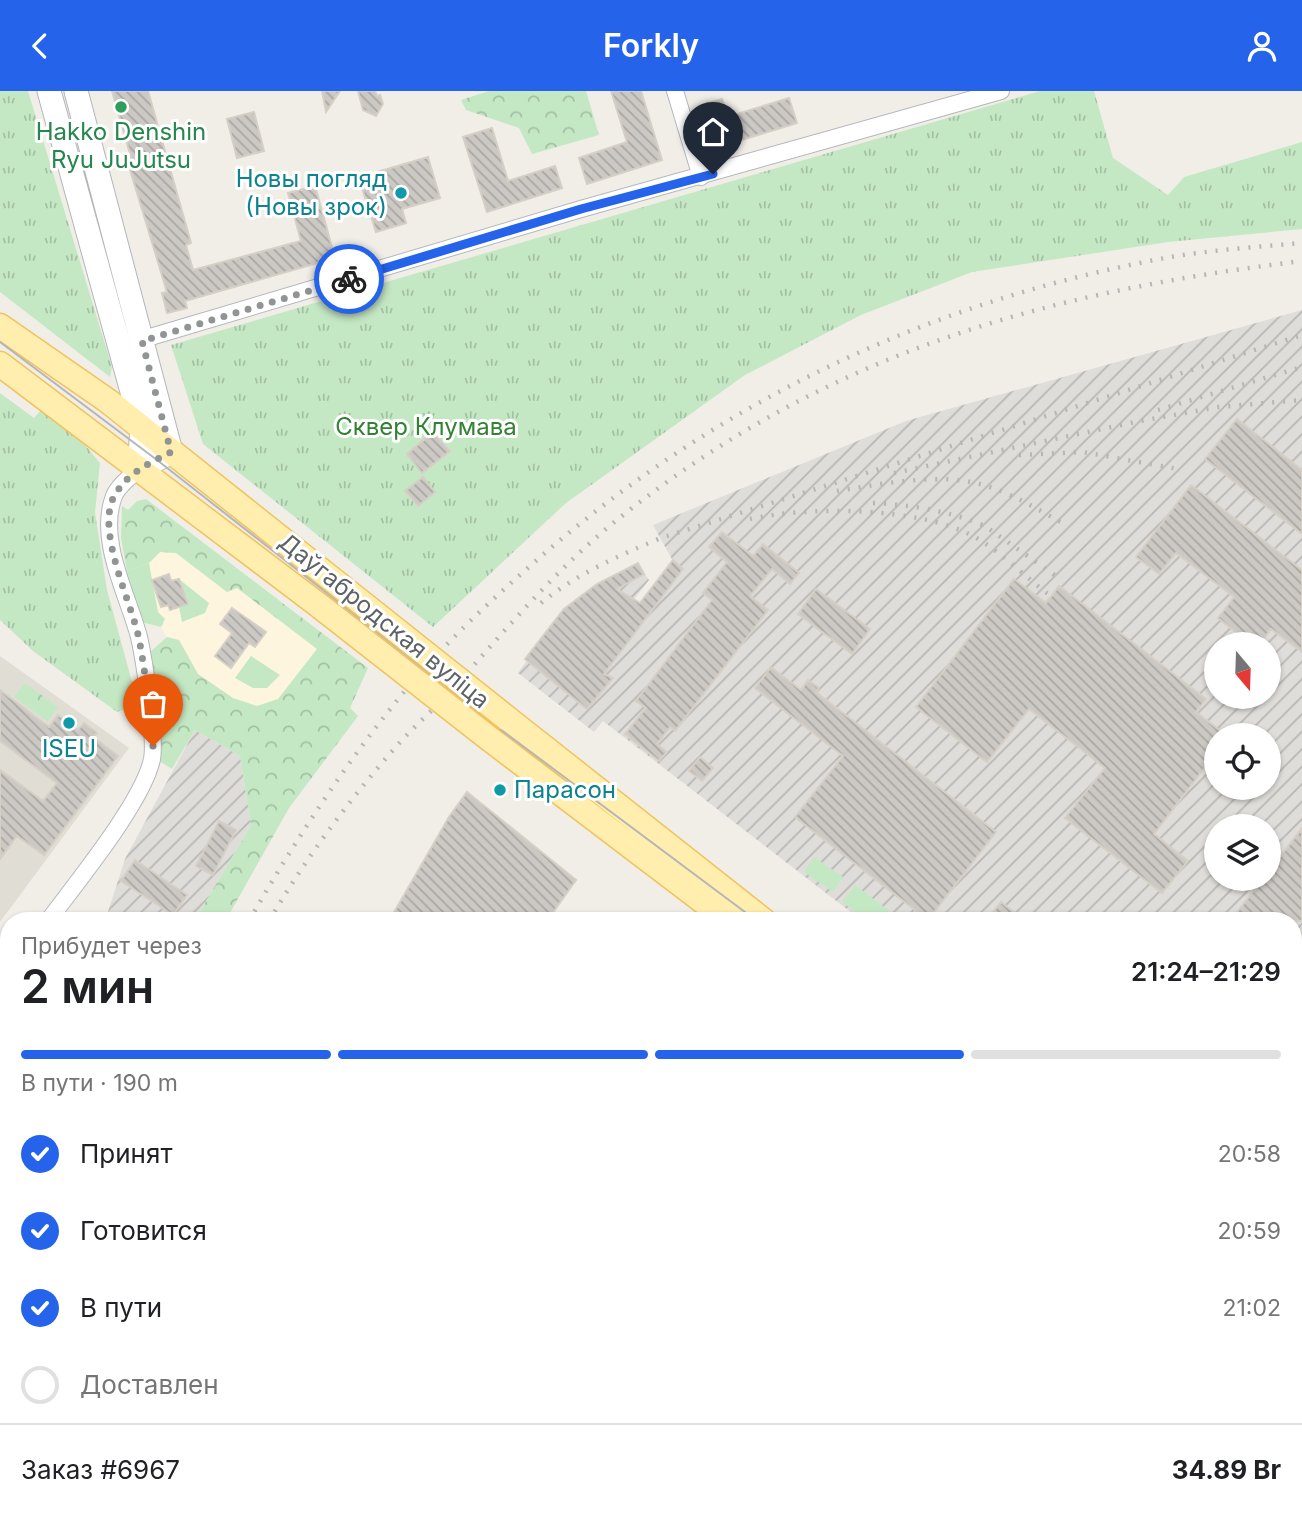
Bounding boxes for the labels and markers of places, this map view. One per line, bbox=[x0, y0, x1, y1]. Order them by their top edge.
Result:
marker: Hakko Denshin Ryu JuJutsu bbox=[113, 99, 129, 115]
pin bbox=[683, 102, 743, 174]
place label: Hakko Denshin Ryu JuJutsu bbox=[36, 117, 206, 174]
place label: Новы погляд (Новы зрок) bbox=[236, 164, 387, 221]
marker: Новы погляд (Новы зрок) bbox=[393, 185, 409, 201]
pin bbox=[123, 674, 183, 746]
marker: ISEU bbox=[61, 715, 77, 731]
place label: ISEU bbox=[42, 734, 96, 763]
place label: Парасон bbox=[514, 775, 616, 804]
marker: Парасон bbox=[492, 782, 508, 798]

